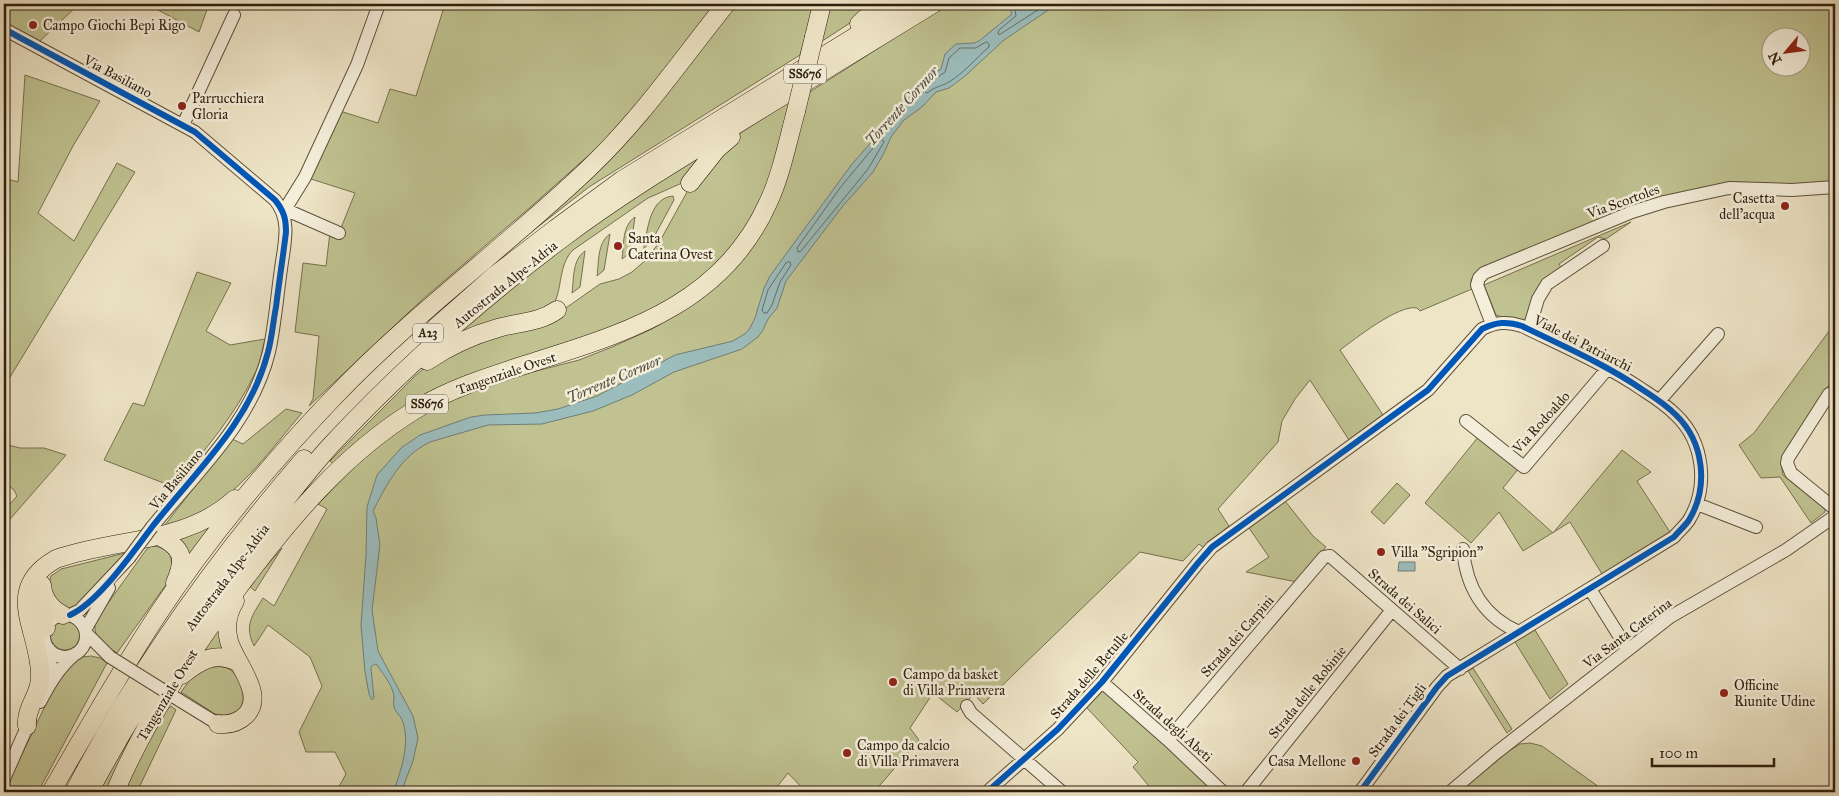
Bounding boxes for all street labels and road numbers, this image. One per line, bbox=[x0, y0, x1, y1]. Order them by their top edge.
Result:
street label: Via Basiliano bbox=[80, 51, 155, 102]
road number: SS676 bbox=[784, 64, 826, 84]
street label: Via Scortoles bbox=[1584, 181, 1662, 223]
street label: Autostrada Alpe-Adria bbox=[449, 237, 561, 332]
street label: Viale dei Patriarchi bbox=[1530, 311, 1635, 376]
road number: A23 bbox=[413, 323, 443, 342]
street label: Tangenziale Ovest bbox=[454, 348, 558, 398]
street label: Via Rodoaldo bbox=[1508, 388, 1574, 458]
road number: SS676 bbox=[406, 394, 448, 414]
street label: Via Basiliano bbox=[145, 445, 207, 514]
street label: Autostrada Alpe-Adria bbox=[181, 521, 273, 635]
street label: Strada dei Salici bbox=[1365, 565, 1445, 638]
street label: Strada dei Carpini bbox=[1197, 592, 1278, 681]
street label: Via Santa Caterina bbox=[1579, 594, 1675, 673]
street label: Strada delle Betulle bbox=[1047, 628, 1132, 722]
street label: Strada delle Robinie bbox=[1265, 643, 1350, 742]
street label: Tangenziale Ovest bbox=[133, 646, 202, 744]
street label: Strada dei Tigli bbox=[1365, 680, 1430, 761]
street label: Strada degli Abeti bbox=[1129, 685, 1216, 766]

